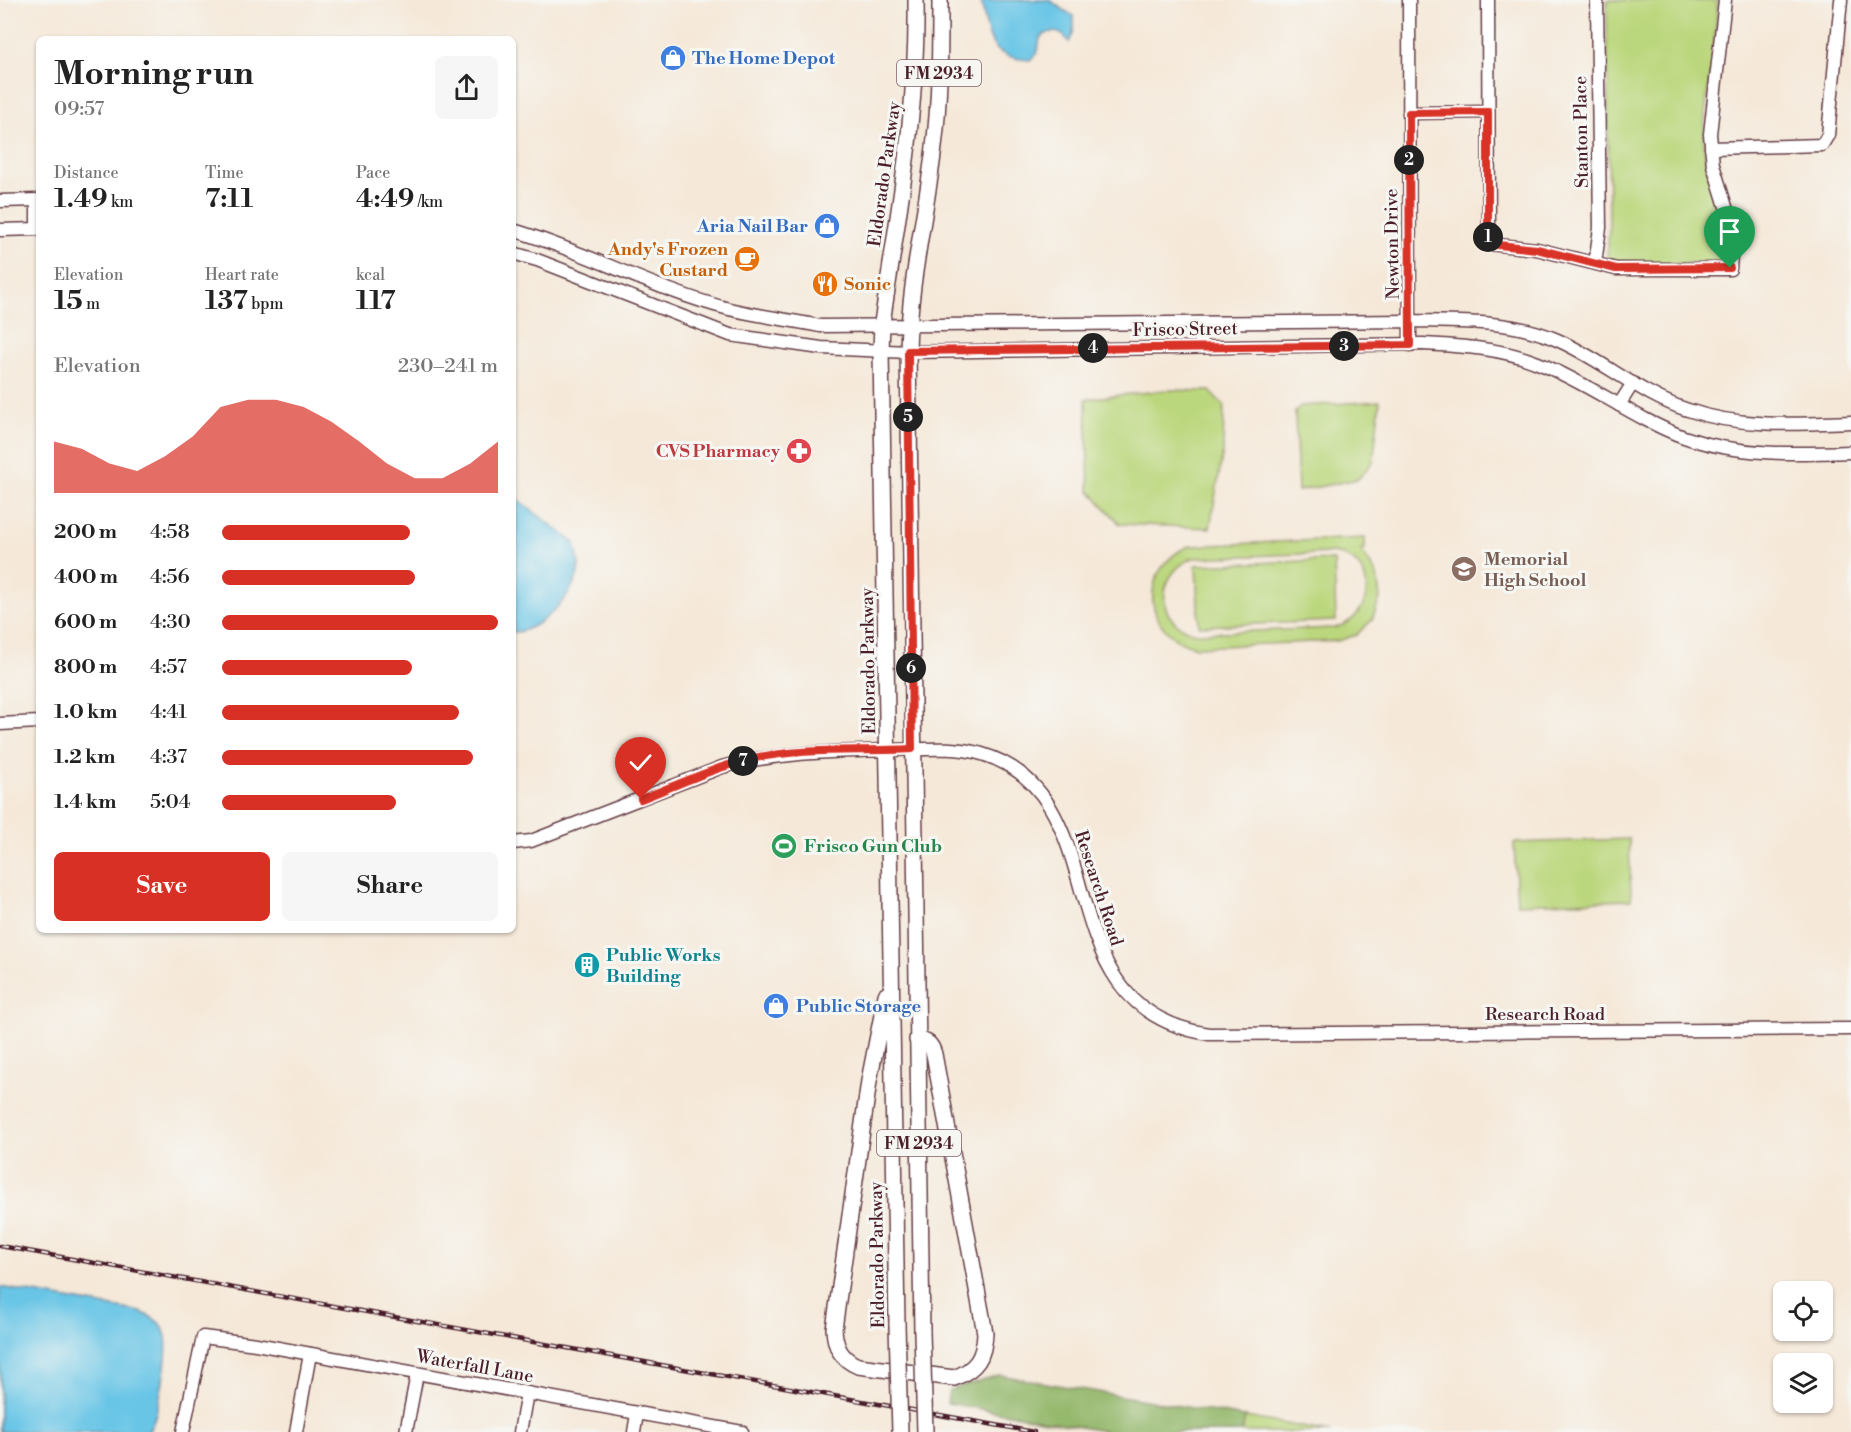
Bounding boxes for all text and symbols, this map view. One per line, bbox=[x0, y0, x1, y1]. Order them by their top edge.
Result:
shop icon: The Home Depot bbox=[658, 43, 688, 73]
place label: The Home Depot bbox=[692, 47, 836, 70]
text: Morning run bbox=[54, 54, 254, 95]
button: share bbox=[435, 56, 498, 119]
road number: FM 2934 bbox=[897, 60, 981, 86]
street label: Stanton Place bbox=[1569, 76, 1594, 188]
text: 09:57 bbox=[54, 97, 104, 122]
street label: Eldorado Parkway bbox=[863, 100, 906, 248]
pin: 2 bbox=[1394, 145, 1424, 175]
text: 2 bbox=[1404, 150, 1414, 170]
text: Distance bbox=[54, 163, 119, 183]
text: Time bbox=[205, 163, 244, 183]
text: Pace bbox=[356, 163, 390, 183]
text: 1.49 bbox=[54, 183, 108, 215]
text: 7:11 bbox=[205, 183, 253, 215]
text: 4:49 bbox=[356, 183, 414, 215]
street label: Newton Drive bbox=[1380, 188, 1405, 300]
text: km bbox=[108, 192, 133, 212]
text: /km bbox=[414, 192, 443, 212]
pin bbox=[1704, 206, 1755, 268]
shop icon: Aria Nail Bar bbox=[812, 211, 842, 241]
place label: Aria Nail Bar bbox=[696, 215, 808, 238]
icon: arrive bbox=[1713, 215, 1746, 248]
pin: 1 bbox=[1473, 222, 1503, 252]
text: 1 bbox=[1484, 227, 1492, 247]
place label: Andy's Frozen Custard bbox=[607, 238, 728, 282]
cafe icon: Andy's Frozen Custard bbox=[732, 244, 762, 274]
text: Elevation bbox=[54, 265, 123, 285]
text: Heart rate bbox=[205, 265, 279, 285]
text: kcal bbox=[356, 265, 385, 285]
restaurant icon: Sonic bbox=[810, 269, 840, 299]
place label: Sonic bbox=[844, 273, 891, 296]
text: 15 bbox=[54, 285, 83, 317]
text: 137 bbox=[205, 285, 248, 317]
text: 117 bbox=[356, 285, 396, 317]
text: m bbox=[83, 294, 100, 314]
text: bpm bbox=[248, 294, 284, 314]
street label: Frisco Street bbox=[1132, 317, 1239, 342]
pin: 3 bbox=[1329, 331, 1359, 361]
pin: 4 bbox=[1078, 333, 1108, 363]
text: 3 bbox=[1339, 336, 1349, 356]
text: 4 bbox=[1088, 338, 1098, 358]
text: Elevation bbox=[54, 354, 141, 379]
text: 230–241 m bbox=[398, 354, 498, 379]
pin: 5 bbox=[893, 402, 923, 432]
text: 5 bbox=[903, 407, 913, 427]
pharmacy icon: CVS Pharmacy bbox=[784, 436, 814, 466]
place label: CVS Pharmacy bbox=[656, 440, 781, 463]
text: 200 m bbox=[54, 520, 117, 545]
text: 4:58 bbox=[150, 520, 190, 545]
place label: Memorial High School bbox=[1484, 548, 1587, 592]
school or university icon: Memorial High School bbox=[1449, 554, 1479, 584]
text: 400 m bbox=[54, 565, 118, 590]
text: 4:56 bbox=[150, 565, 190, 590]
street label: Eldorado Parkway bbox=[856, 587, 881, 734]
text: 600 m bbox=[54, 610, 117, 635]
text: 4:30 bbox=[150, 610, 191, 635]
pin: 6 bbox=[896, 653, 926, 683]
text: 800 m bbox=[54, 655, 117, 680]
text: 4:57 bbox=[150, 655, 187, 680]
text: 6 bbox=[906, 658, 916, 678]
text: 1.0 km bbox=[54, 700, 118, 725]
text: 4:41 bbox=[150, 700, 187, 725]
pin bbox=[615, 737, 666, 799]
text: 1.2 km bbox=[54, 745, 116, 770]
text: 4:37 bbox=[150, 745, 187, 770]
icon: check bbox=[624, 746, 657, 779]
pin: 7 bbox=[728, 746, 758, 776]
text: 7 bbox=[738, 751, 748, 771]
text: 1.4 km bbox=[54, 790, 116, 815]
text: 5:04 bbox=[150, 790, 191, 815]
street label: Research Road bbox=[1069, 827, 1128, 950]
sports icon: Frisco Gun Club bbox=[769, 831, 799, 861]
place label: Frisco Gun Club bbox=[804, 835, 942, 858]
button: Save bbox=[54, 852, 270, 921]
button: Share bbox=[282, 852, 498, 921]
place label: Public Works Building bbox=[606, 944, 721, 988]
building icon: Public Works Building bbox=[572, 950, 602, 980]
shop icon: Public Storage bbox=[761, 991, 791, 1021]
place label: Public Storage bbox=[796, 995, 922, 1018]
street label: Research Road bbox=[1485, 1003, 1606, 1026]
road number: FM 2934 bbox=[877, 1130, 961, 1156]
street label: Eldorado Parkway bbox=[865, 1181, 890, 1328]
map controls bbox=[1773, 1281, 1833, 1413]
button: locate bbox=[1773, 1281, 1833, 1341]
street label: Waterfall Lane bbox=[414, 1345, 535, 1388]
button: layers bbox=[1773, 1353, 1833, 1413]

